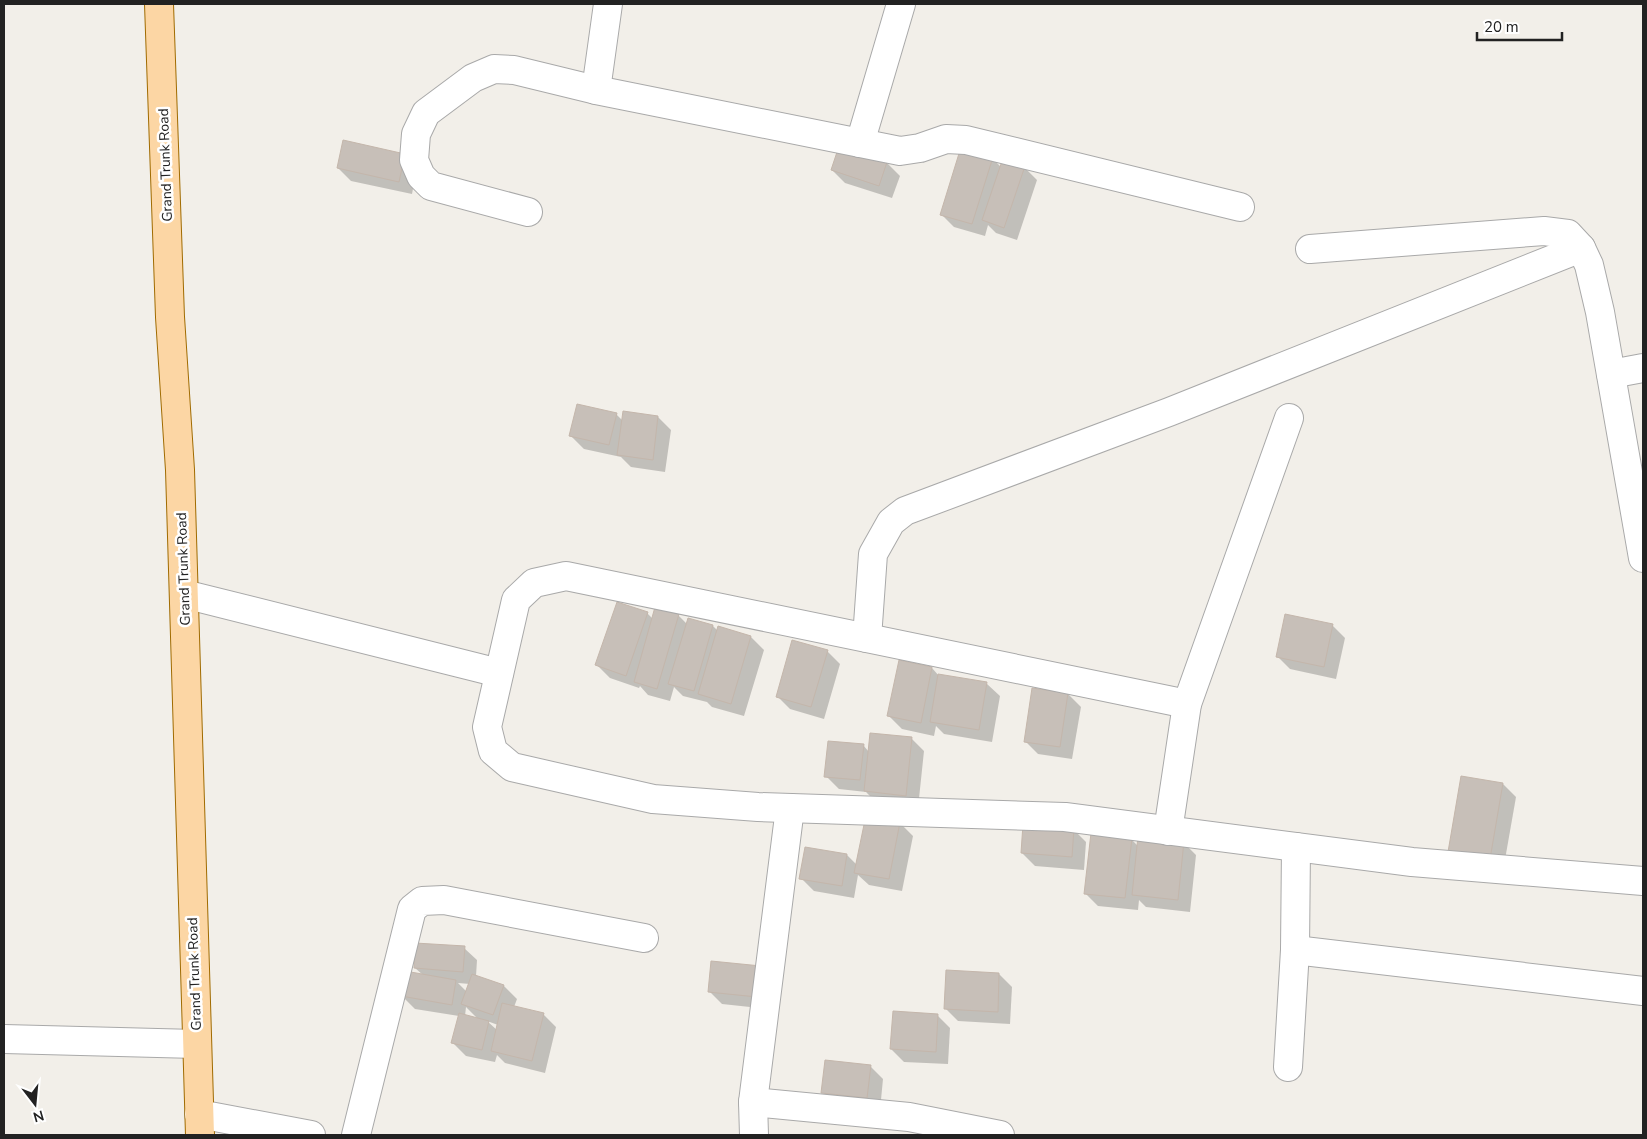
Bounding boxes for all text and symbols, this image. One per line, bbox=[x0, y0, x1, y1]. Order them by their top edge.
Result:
scale bar bbox=[1477, 10, 1562, 42]
text: 20 m bbox=[1484, 17, 1519, 37]
street label: Grand Trunk Road bbox=[154, 108, 177, 222]
street label: Grand Trunk Road bbox=[172, 512, 195, 626]
street label: Grand Trunk Road bbox=[183, 917, 206, 1031]
north arrow bbox=[10, 1079, 60, 1129]
text: N bbox=[31, 1105, 46, 1127]

